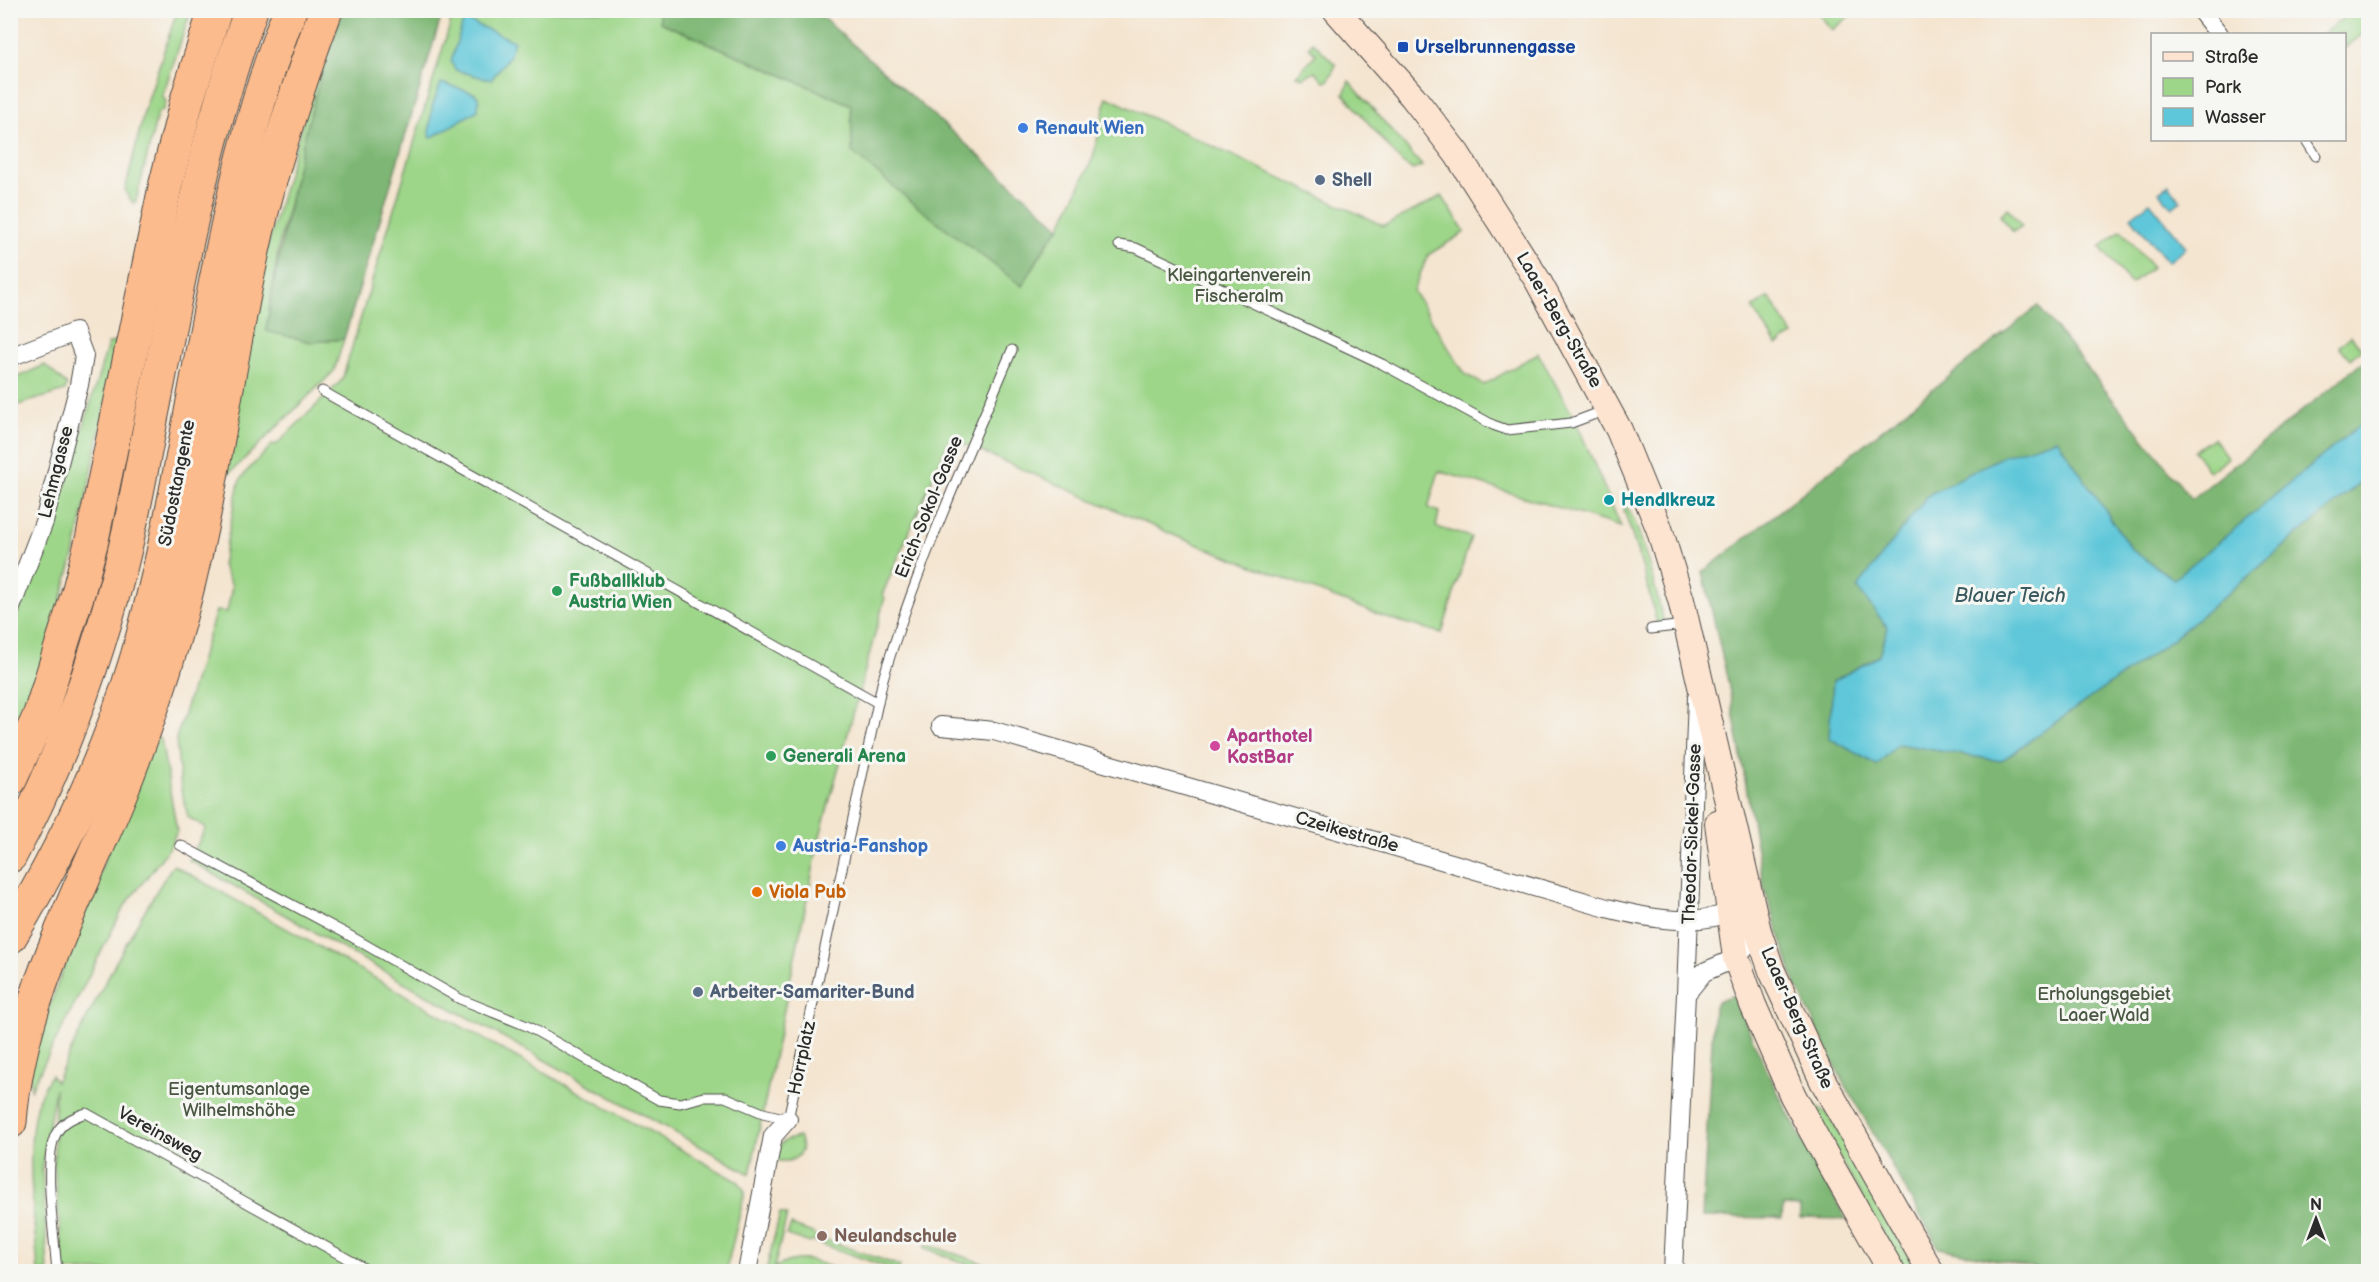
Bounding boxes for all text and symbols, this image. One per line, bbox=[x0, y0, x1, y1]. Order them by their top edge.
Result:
legend bbox=[2151, 33, 2346, 141]
place label: Urselbrunnengasse bbox=[1415, 37, 1576, 58]
marker: Urselbrunnengasse bbox=[1396, 40, 1410, 54]
text: Straße bbox=[2205, 47, 2259, 68]
text: Park bbox=[2205, 77, 2241, 98]
text: Wasser bbox=[2205, 107, 2266, 128]
place label: Renault Wien bbox=[1035, 118, 1144, 139]
marker: Renault Wien bbox=[1016, 121, 1030, 135]
place label: Shell bbox=[1332, 170, 1372, 191]
marker: Shell bbox=[1313, 173, 1327, 187]
street label: Laaer-Berg-Straße bbox=[1512, 249, 1607, 392]
park label: Kleingartenverein Fischeralm bbox=[1167, 265, 1311, 307]
street label: Südosttangente bbox=[154, 418, 200, 548]
street label: Lehmgasse bbox=[34, 423, 78, 520]
street label: Erich-Sokol-Gasse bbox=[891, 433, 967, 581]
place label: Hendlkreuz bbox=[1621, 490, 1715, 511]
marker: Hendlkreuz bbox=[1602, 493, 1616, 507]
place label: Fußballklub Austria Wien bbox=[568, 571, 672, 613]
marker: Fußballklub Austria Wien bbox=[550, 584, 564, 598]
water label: Blauer Teich bbox=[1954, 584, 2066, 608]
place label: Aparthotel KostBar bbox=[1226, 726, 1313, 768]
marker: Aparthotel KostBar bbox=[1208, 739, 1222, 753]
street label: Theodor-Sickel-Gasse bbox=[1678, 743, 1706, 925]
place label: Generali Arena bbox=[783, 746, 906, 767]
marker: Generali Arena bbox=[764, 749, 778, 763]
street label: Czeikestraße bbox=[1293, 807, 1401, 857]
place label: Austria-Fanshop bbox=[792, 836, 928, 857]
marker: Austria-Fanshop bbox=[774, 839, 788, 853]
place label: Viola Pub bbox=[769, 882, 847, 903]
marker: Viola Pub bbox=[750, 885, 764, 899]
street label: Laaer-Berg-Straße bbox=[1756, 944, 1838, 1092]
place label: Arbeiter-Samariter-Bund bbox=[709, 982, 915, 1003]
park label: Erholungsgebiet Laaer Wald bbox=[2037, 984, 2171, 1026]
marker: Arbeiter-Samariter-Bund bbox=[691, 985, 705, 999]
street label: Horrplatz bbox=[784, 1019, 820, 1097]
park label: Eigentumsanlage Wilhelmshöhe bbox=[168, 1079, 310, 1121]
street label: Vereinsweg bbox=[114, 1102, 206, 1166]
north arrow bbox=[2286, 1189, 2346, 1249]
text: N bbox=[2310, 1196, 2322, 1215]
place label: Neulandschule bbox=[834, 1226, 957, 1247]
marker: Neulandschule bbox=[815, 1229, 829, 1243]

